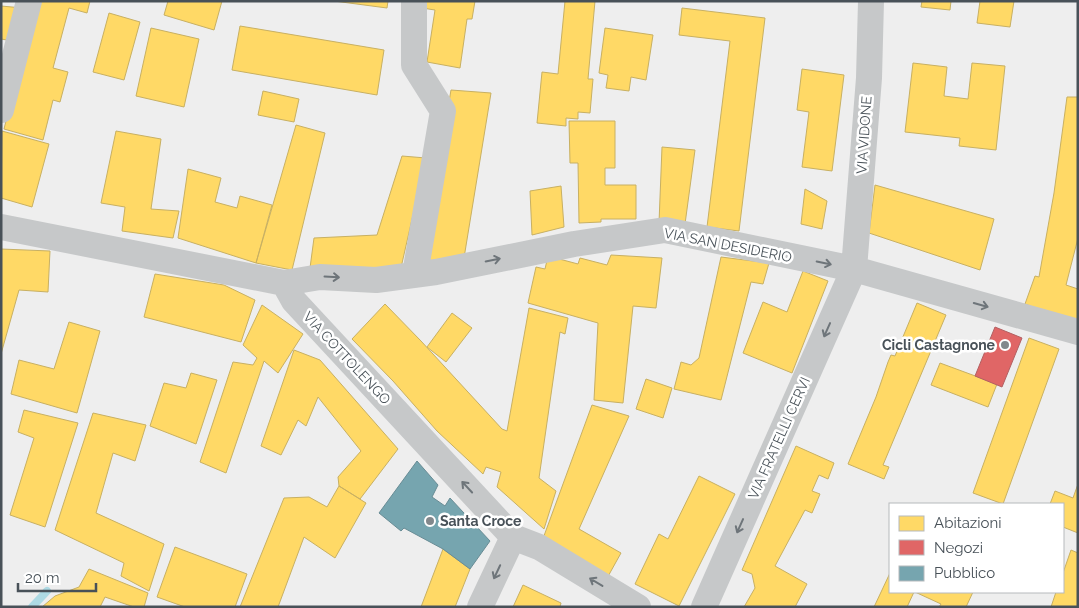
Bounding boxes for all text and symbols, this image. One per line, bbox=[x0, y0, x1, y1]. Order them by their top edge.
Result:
street label: VIA VIDONE bbox=[853, 96, 875, 174]
street label: VIA SAN DESIDERIO bbox=[663, 225, 793, 265]
one-way arrow bbox=[484, 255, 500, 265]
one-way arrow bbox=[816, 259, 832, 268]
one-way arrow bbox=[324, 273, 340, 282]
one-way arrow bbox=[973, 301, 989, 310]
street label: VIA COTTOLENGO bbox=[300, 308, 394, 408]
one-way arrow bbox=[822, 322, 832, 337]
place label: Cicli Castagnone bbox=[882, 337, 996, 353]
marker: Cicli Castagnone bbox=[999, 339, 1011, 351]
street label: VIA FRATELLI CERVI bbox=[745, 375, 813, 501]
one-way arrow bbox=[461, 481, 473, 494]
legend bbox=[889, 503, 1064, 593]
place label: Santa Croce bbox=[440, 513, 522, 529]
text: Abitazioni bbox=[934, 514, 1001, 532]
marker: Santa Croce bbox=[424, 515, 436, 527]
one-way arrow bbox=[735, 518, 745, 533]
text: Negozi bbox=[934, 539, 983, 557]
scale bar bbox=[18, 560, 95, 592]
one-way arrow bbox=[491, 564, 501, 579]
text: Pubblico bbox=[934, 564, 995, 582]
text: 20 m bbox=[25, 569, 60, 587]
one-way arrow bbox=[590, 576, 604, 586]

